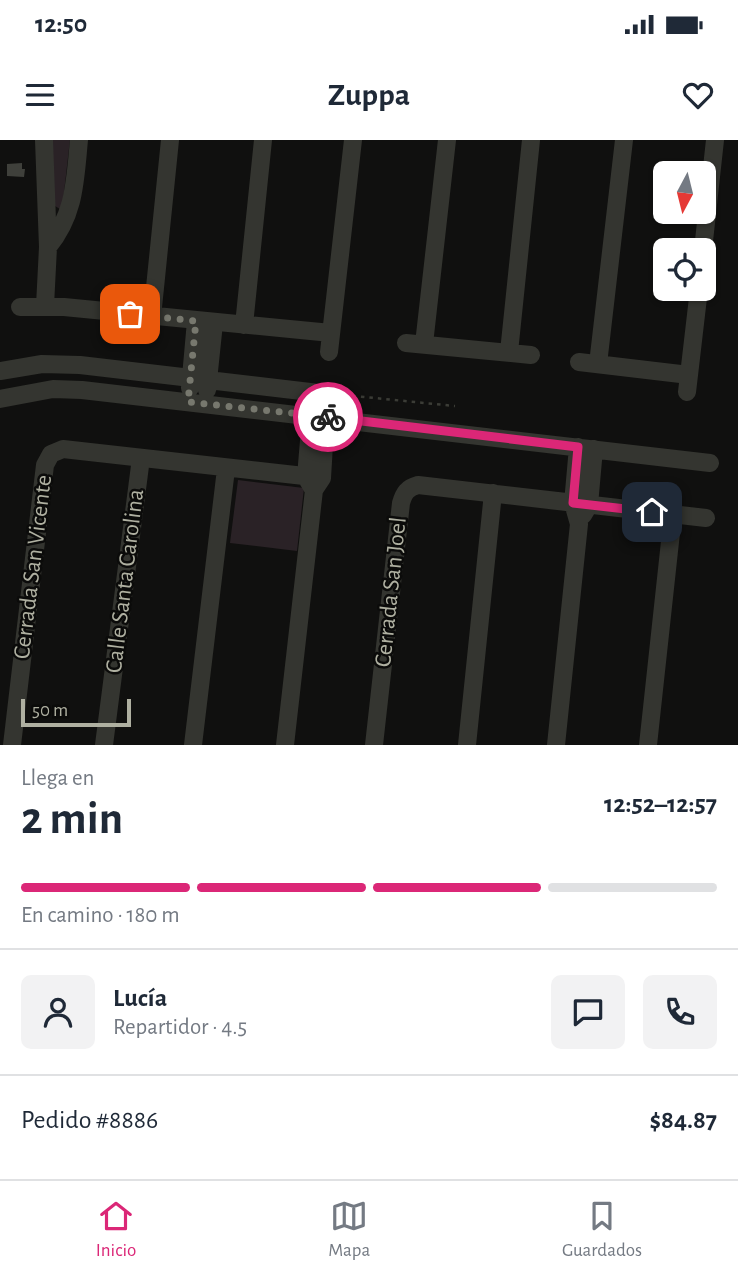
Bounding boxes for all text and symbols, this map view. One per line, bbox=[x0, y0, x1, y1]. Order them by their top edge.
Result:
text: 12:50 bbox=[35, 11, 87, 37]
icon: menu bbox=[21, 76, 59, 114]
icon: heart bbox=[679, 76, 717, 114]
text: Zuppa bbox=[328, 79, 410, 111]
north arrow bbox=[653, 161, 716, 224]
map controls bbox=[653, 161, 716, 301]
button: locate bbox=[653, 238, 716, 301]
pin bbox=[100, 284, 160, 344]
icon: bag bbox=[111, 295, 149, 333]
courier bbox=[293, 382, 363, 452]
icon: bike bbox=[309, 398, 347, 436]
street label: Cerrada San Vicente bbox=[10, 474, 56, 660]
pin bbox=[622, 482, 682, 542]
street label: Calle Santa Carolina bbox=[102, 488, 148, 674]
icon: home bbox=[633, 493, 671, 531]
street label: Cerrada San Joel bbox=[371, 516, 411, 668]
scale bar bbox=[21, 696, 131, 728]
text: 50 m bbox=[32, 701, 68, 720]
text: Llega en bbox=[21, 767, 94, 790]
text: 12:52–12:57 bbox=[604, 791, 717, 817]
text: 2 min bbox=[21, 796, 123, 842]
text: En camino · 180 m bbox=[21, 904, 180, 927]
button: person bbox=[21, 975, 95, 1049]
button: chat bbox=[551, 975, 625, 1049]
button: phone bbox=[643, 975, 717, 1049]
text: Lucía bbox=[113, 985, 167, 1011]
text: Repartidor · 4.5 bbox=[113, 1016, 247, 1039]
text: Pedido #8886 bbox=[21, 1107, 158, 1133]
text: $84.87 bbox=[649, 1107, 717, 1133]
tab: Inicio bbox=[96, 1197, 136, 1262]
tab: Mapa bbox=[328, 1197, 370, 1262]
tab: Guardados bbox=[562, 1197, 642, 1262]

